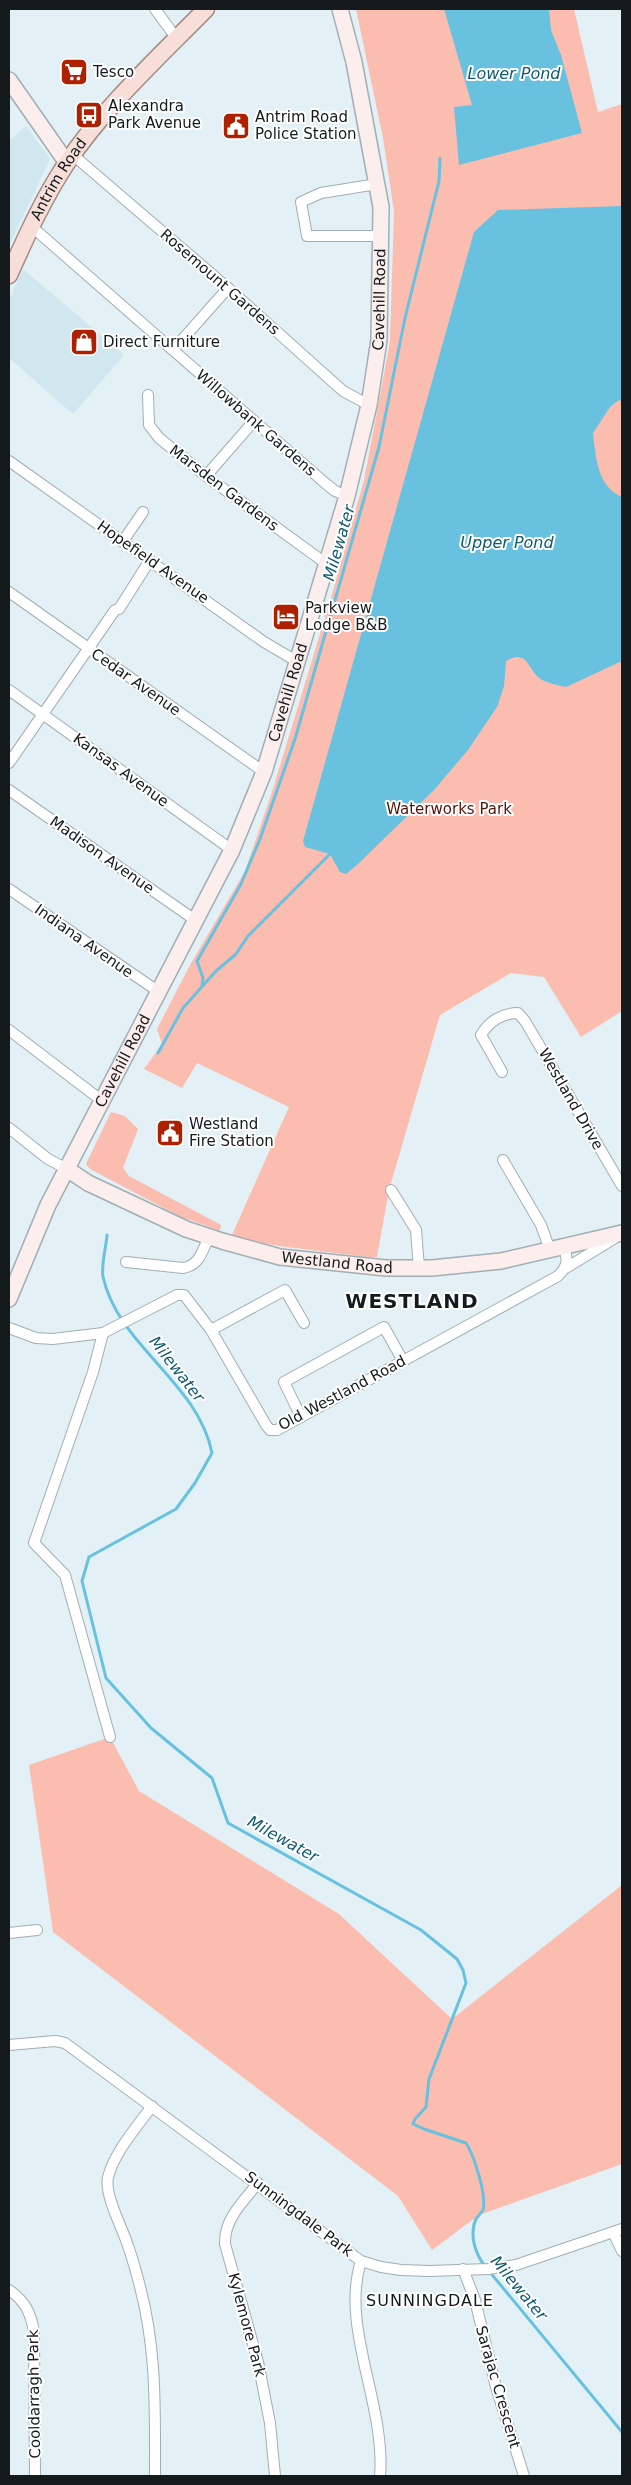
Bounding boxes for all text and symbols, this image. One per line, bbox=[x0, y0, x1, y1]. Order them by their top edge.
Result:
supermarket icon: Tesco bbox=[59, 57, 89, 87]
place label: Tesco bbox=[92, 63, 134, 81]
water label: Lower Pond bbox=[467, 64, 561, 83]
place label: Alexandra Park Avenue bbox=[108, 97, 201, 132]
bus stop icon: Alexandra Park Avenue bbox=[74, 100, 104, 130]
place label: Antrim Road Police Station bbox=[255, 108, 357, 143]
public building icon: Antrim Road Police Station bbox=[221, 111, 251, 141]
street label: Antrim Road bbox=[27, 135, 91, 223]
street label: Rosemount Gardens bbox=[157, 225, 283, 339]
street label: Cavehill Road bbox=[368, 248, 389, 352]
shop icon: Direct Furniture bbox=[69, 327, 99, 357]
place label: Direct Furniture bbox=[103, 333, 220, 351]
street label: Willowbank Gardens bbox=[192, 366, 320, 480]
street label: Marsden Gardens bbox=[166, 441, 282, 535]
water label: Milewater bbox=[319, 501, 359, 583]
street label: Hopefield Avenue bbox=[94, 517, 212, 607]
water label: Upper Pond bbox=[460, 533, 554, 552]
place label: Parkview Lodge B&B bbox=[305, 599, 388, 634]
hotel icon: Parkview Lodge B&B bbox=[271, 602, 301, 632]
street label: Cavehill Road bbox=[265, 641, 311, 744]
street label: Cedar Avenue bbox=[88, 644, 184, 720]
street label: Kansas Avenue bbox=[70, 729, 172, 811]
park label: Waterworks Park bbox=[386, 800, 512, 818]
street label: Madison Avenue bbox=[47, 812, 157, 898]
street label: Indiana Avenue bbox=[31, 900, 137, 982]
street label: Cavehill Road bbox=[91, 1011, 154, 1111]
street label: Westland Drive bbox=[535, 1045, 607, 1153]
place label: Westland Fire Station bbox=[189, 1115, 274, 1150]
public building icon: Westland Fire Station bbox=[155, 1118, 185, 1148]
street label: Westland Road bbox=[281, 1248, 393, 1277]
district label: WESTLAND bbox=[345, 1289, 479, 1313]
water label: Milewater bbox=[145, 1332, 209, 1407]
street label: Old Westland Road bbox=[275, 1352, 409, 1434]
water label: Milewater bbox=[244, 1812, 323, 1867]
street label: Sunningdale Park bbox=[241, 2168, 357, 2261]
water label: Milewater bbox=[487, 2252, 552, 2325]
street label: Kylemore Park bbox=[224, 2271, 270, 2379]
district label: SUNNINGDALE bbox=[366, 2291, 494, 2310]
street label: Sarajac Crescent bbox=[472, 2324, 524, 2450]
street label: Cooldarragh Park bbox=[24, 2329, 44, 2459]

